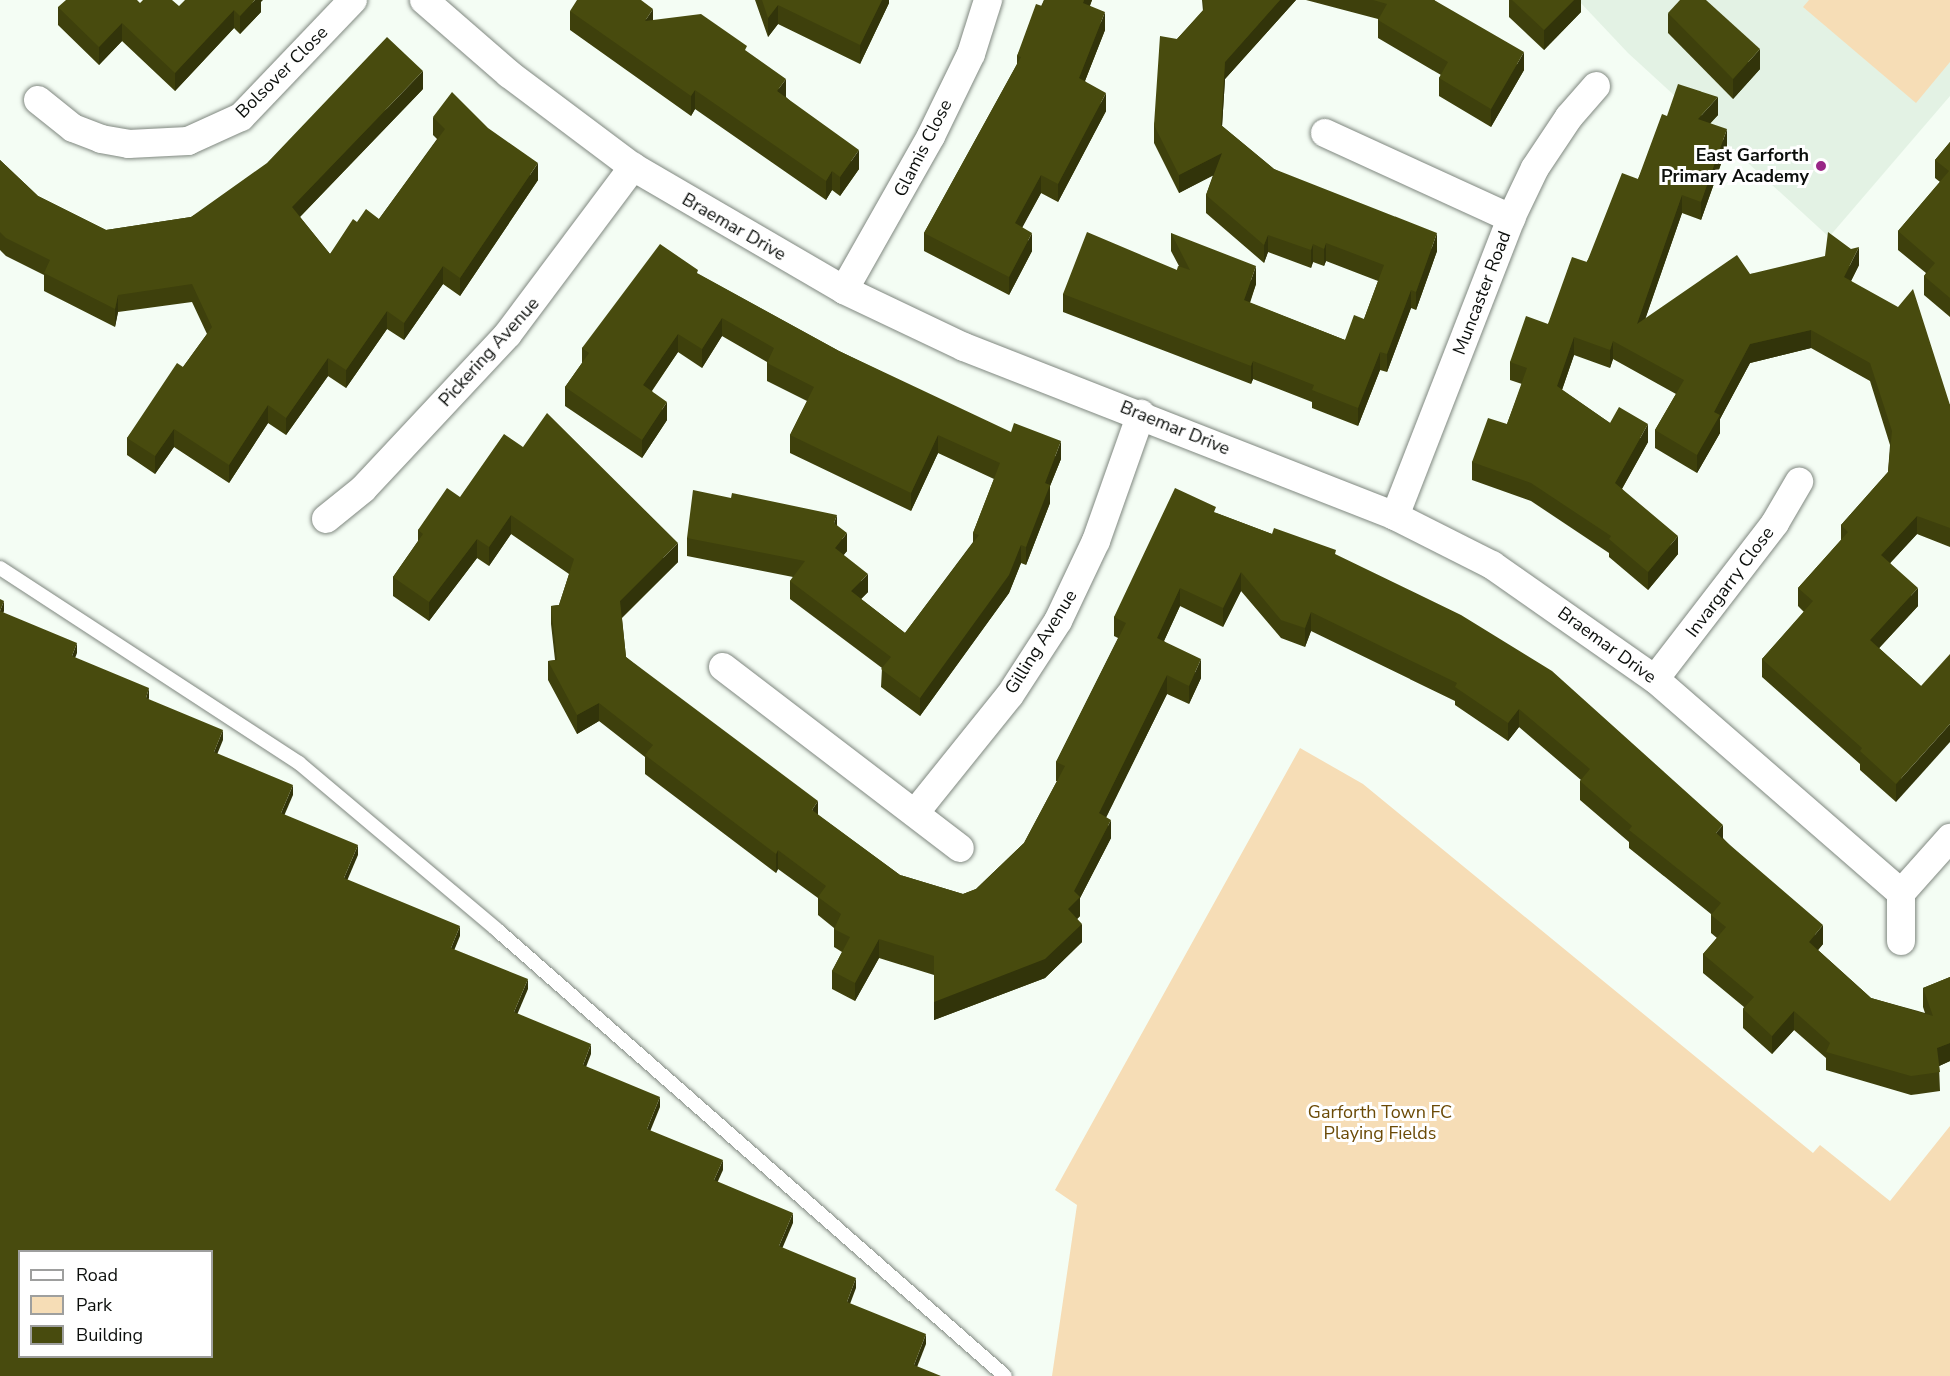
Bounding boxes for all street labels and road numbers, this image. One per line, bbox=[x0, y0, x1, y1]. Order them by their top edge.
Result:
street label: Bolsover Close bbox=[231, 21, 333, 123]
street label: Glamis Close bbox=[889, 96, 957, 200]
street label: Braemar Drive bbox=[678, 189, 790, 265]
street label: Muncaster Road bbox=[1448, 228, 1516, 358]
street label: Pickering Avenue bbox=[434, 293, 544, 411]
street label: Braemar Drive bbox=[1117, 396, 1233, 460]
street label: Invargarry Close bbox=[1681, 523, 1779, 641]
street label: Gilling Avenue bbox=[1000, 586, 1082, 698]
street label: Braemar Drive bbox=[1554, 602, 1660, 688]

